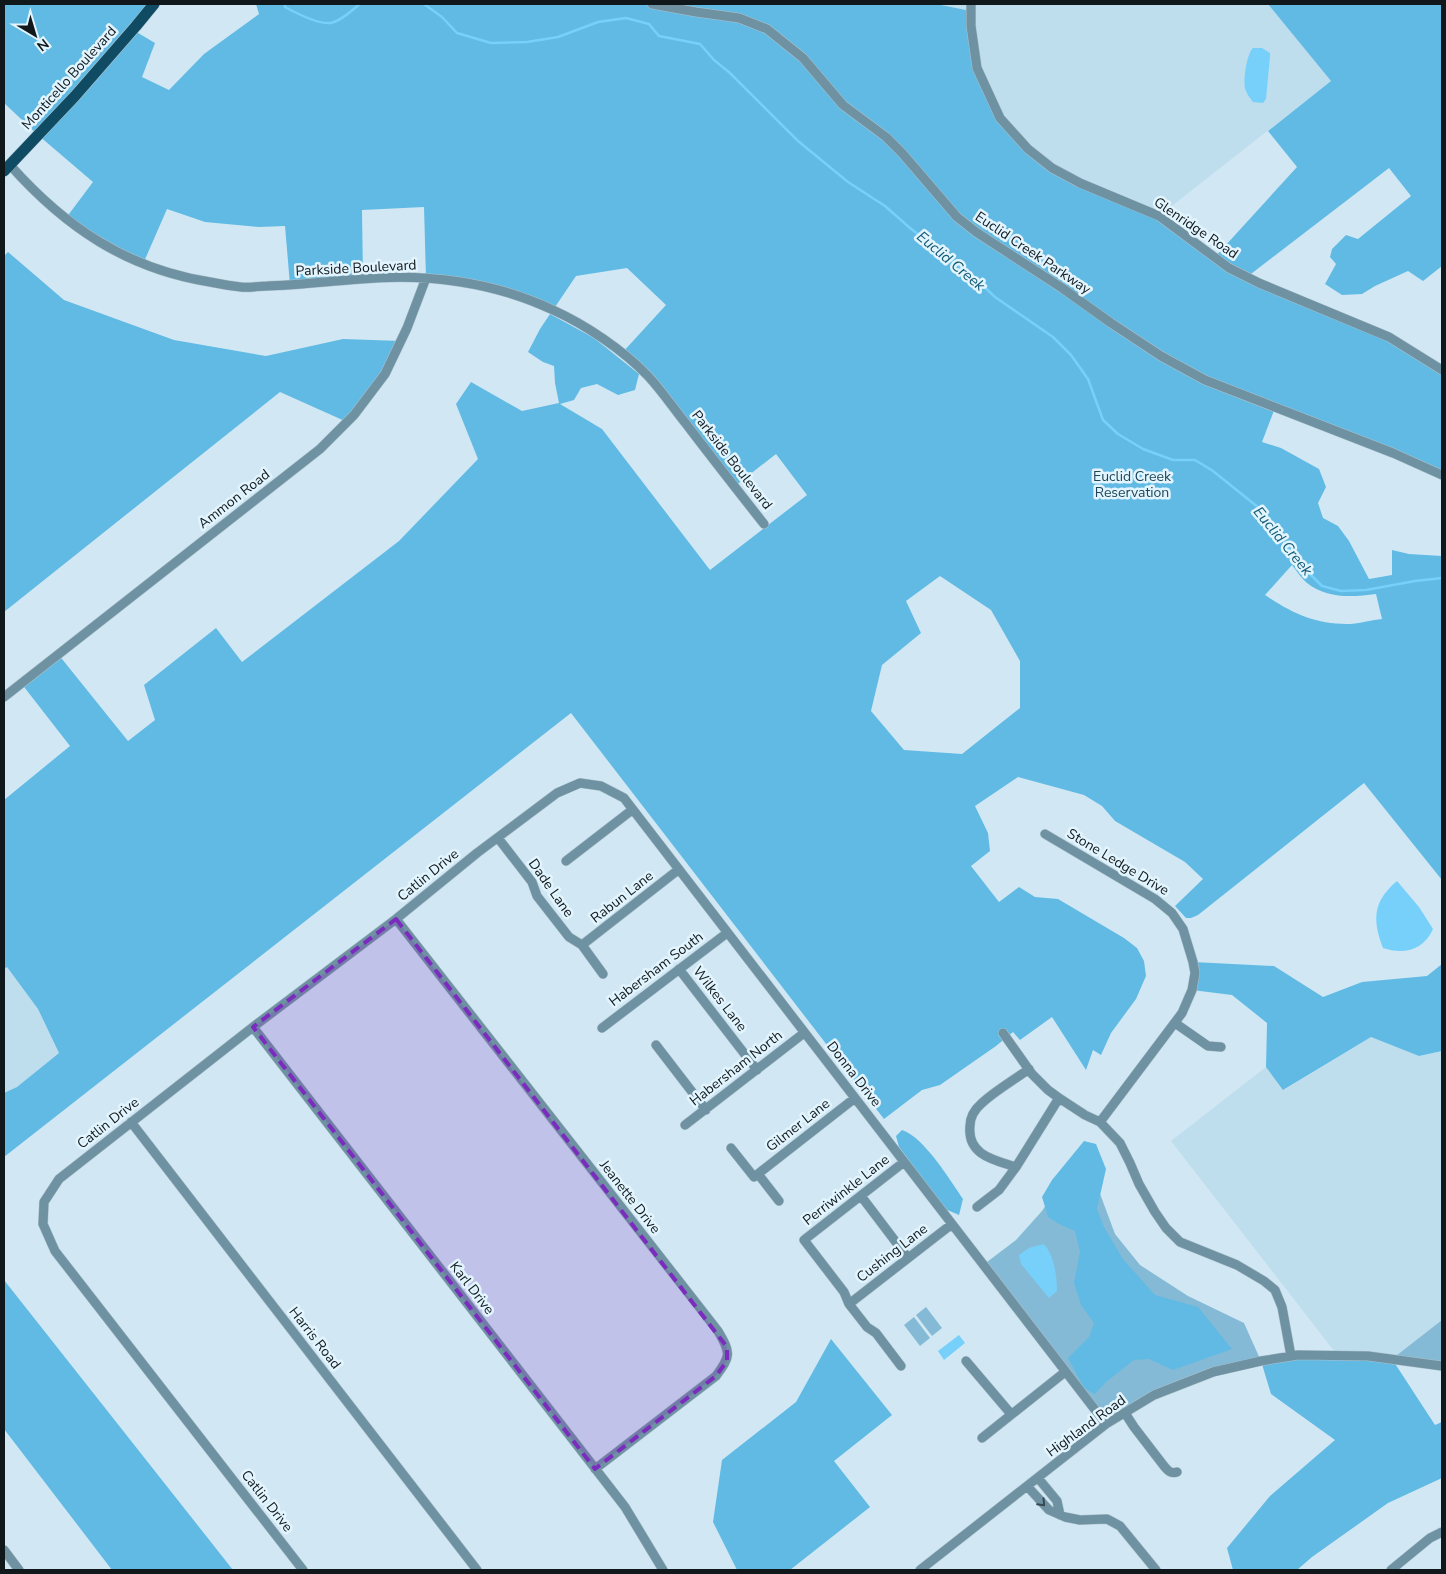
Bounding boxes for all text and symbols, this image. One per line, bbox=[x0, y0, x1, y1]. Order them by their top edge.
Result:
north arrow bbox=[10, 10, 60, 60]
street label: Monticello Boulevard bbox=[17, 22, 121, 134]
text: N bbox=[33, 34, 53, 56]
street label: Glenridge Road bbox=[1150, 193, 1242, 263]
street label: Euclid Creek Parkway bbox=[972, 207, 1095, 299]
water label: Euclid Creek bbox=[913, 227, 990, 296]
street label: Parkside Boulevard bbox=[295, 255, 417, 281]
street label: Parkside Boulevard bbox=[687, 406, 777, 514]
street label: Ammon Road bbox=[194, 465, 274, 533]
park label: Euclid Creek Reservation bbox=[1093, 467, 1172, 502]
water label: Euclid Creek bbox=[1249, 502, 1317, 580]
street label: Stone Ledge Drive bbox=[1063, 824, 1173, 900]
street label: Catlin Drive bbox=[393, 844, 463, 906]
street label: Dade Lane bbox=[524, 855, 578, 921]
street label: Rabun Lane bbox=[587, 867, 657, 927]
street label: Habersham South bbox=[605, 927, 707, 1011]
street label: Wilkes Lane bbox=[689, 962, 751, 1036]
street label: Habersham North bbox=[686, 1026, 786, 1110]
street label: Donna Drive bbox=[822, 1037, 886, 1111]
street label: Catlin Drive bbox=[73, 1093, 143, 1153]
street label: Gilmer Lane bbox=[762, 1094, 834, 1156]
street label: Perriwinkle Lane bbox=[799, 1150, 893, 1230]
street label: Jeanette Drive bbox=[595, 1155, 665, 1238]
street label: Cushing Lane bbox=[853, 1219, 931, 1287]
street label: Karl Drive bbox=[445, 1258, 499, 1318]
street label: Harris Road bbox=[285, 1303, 345, 1373]
street label: Highland Road bbox=[1042, 1391, 1130, 1461]
street label: Catlin Drive bbox=[237, 1466, 297, 1536]
one-way arrow bbox=[1036, 1497, 1045, 1506]

